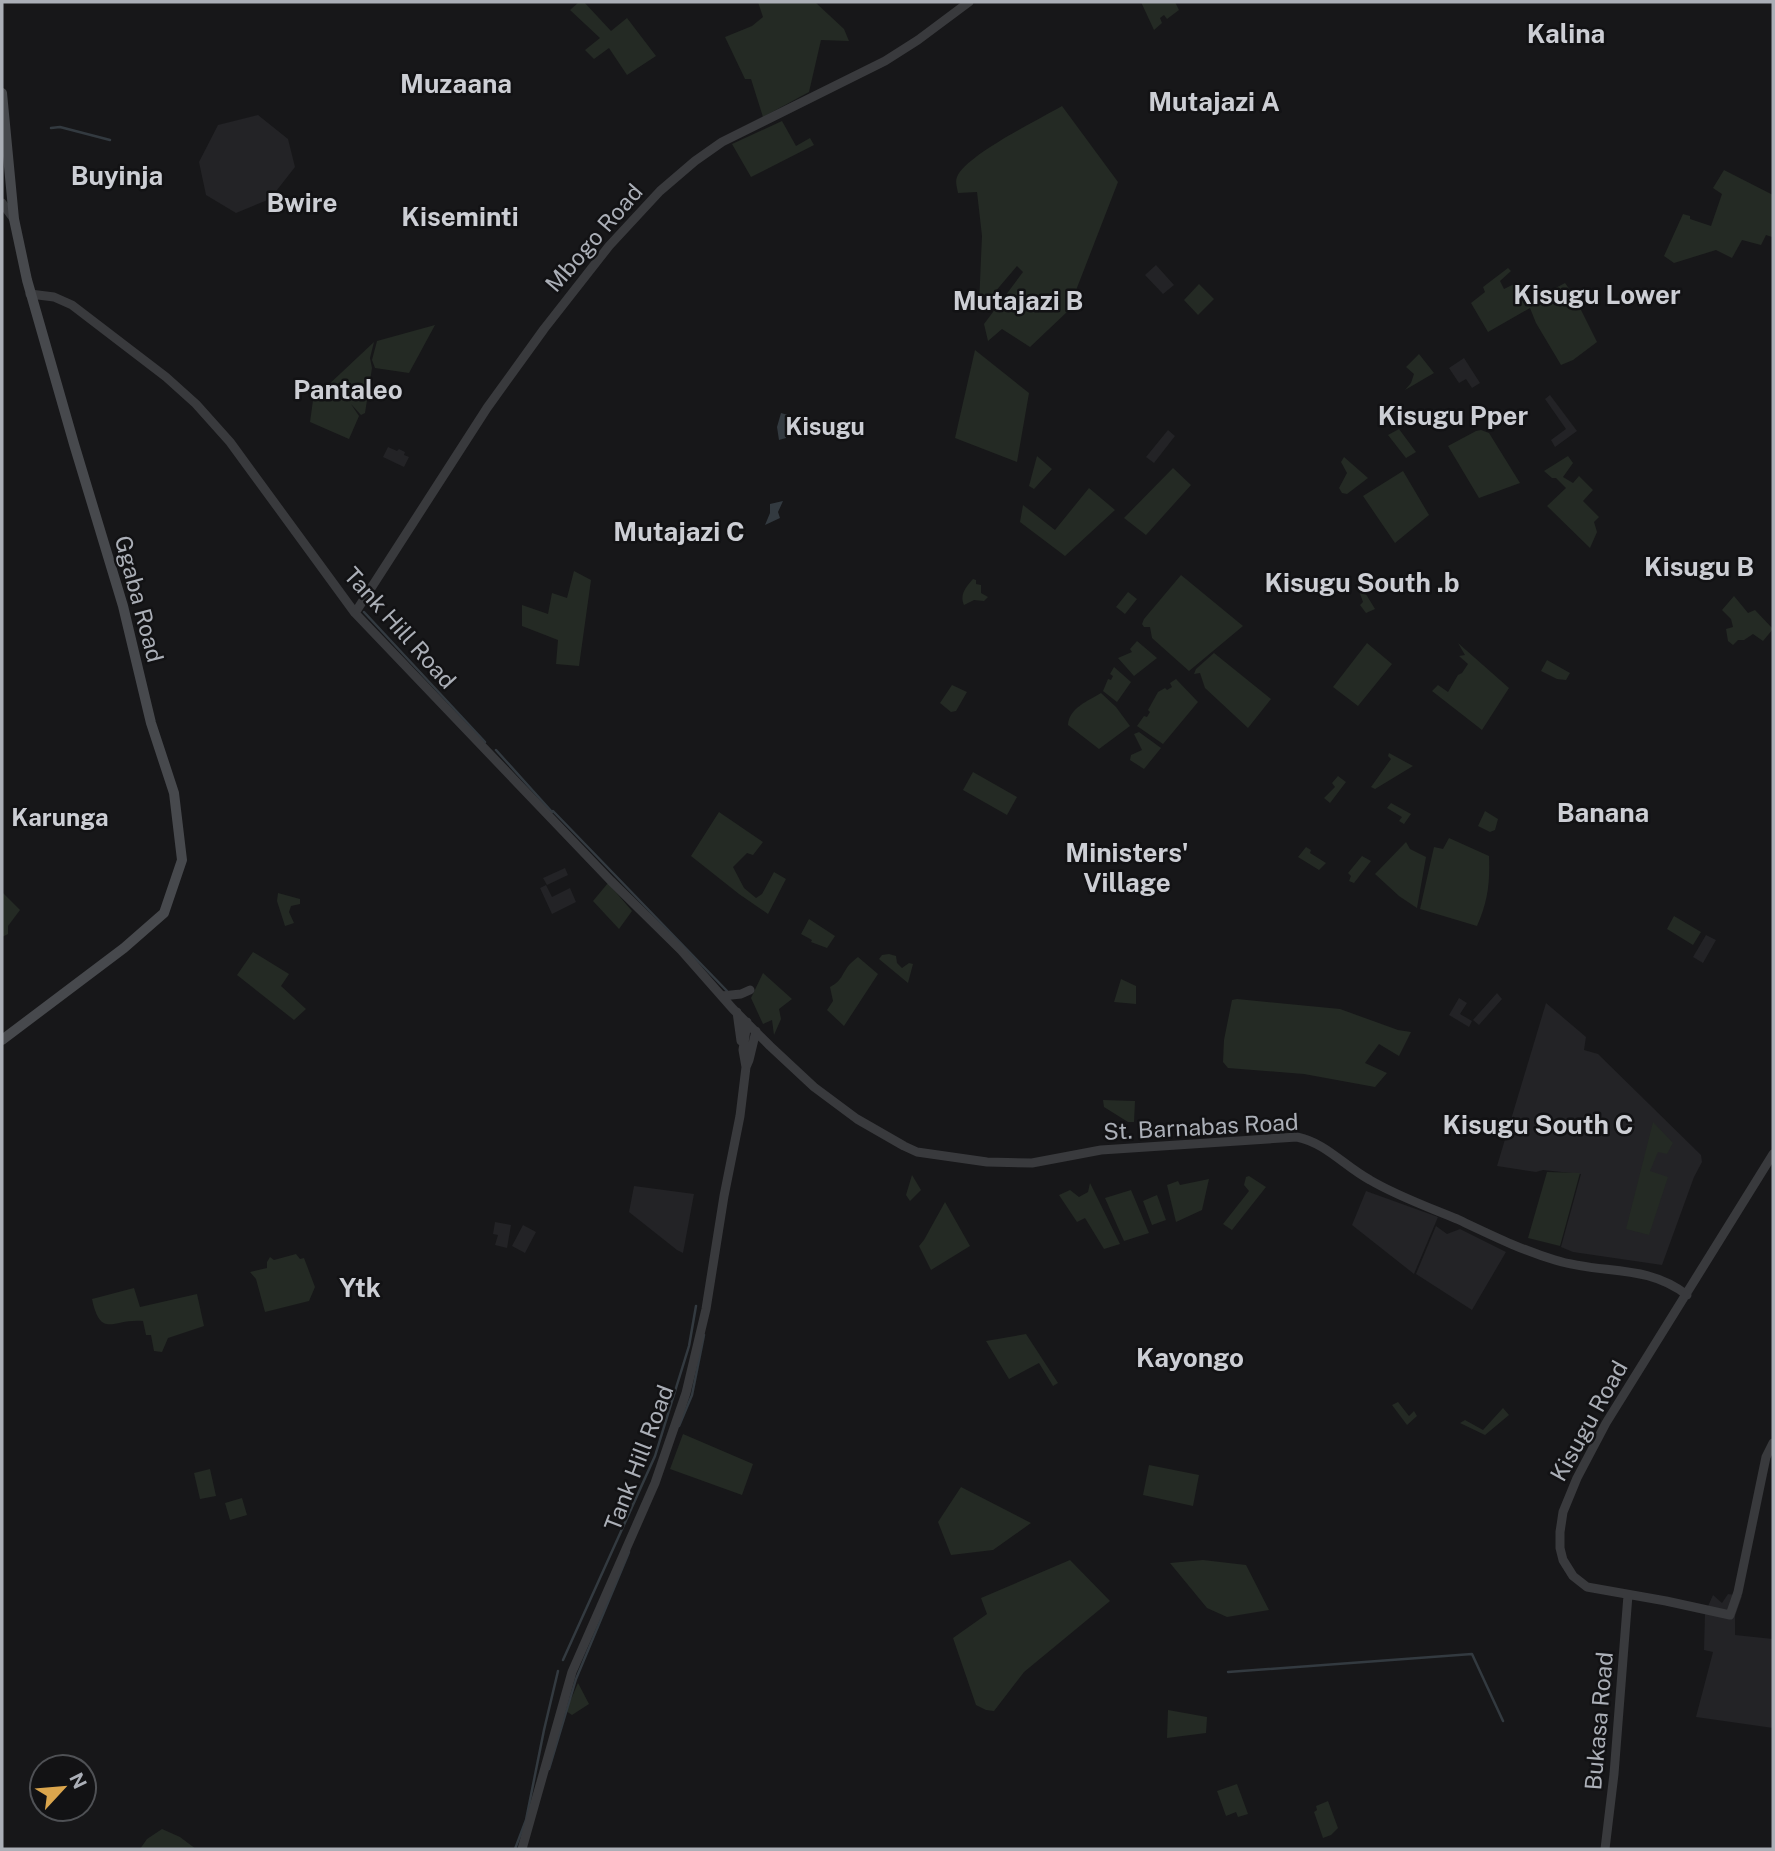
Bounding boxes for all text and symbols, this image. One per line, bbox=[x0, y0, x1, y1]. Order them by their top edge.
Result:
district label: Kalina bbox=[1527, 18, 1605, 49]
district label: Muzaana bbox=[400, 68, 512, 99]
district label: Mutajazi A bbox=[1148, 86, 1280, 117]
district label: Buyinja bbox=[71, 160, 163, 191]
street label: Mbogo Road bbox=[540, 178, 648, 297]
district label: Bwire bbox=[267, 187, 337, 218]
district label: Kiseminti bbox=[401, 201, 519, 232]
district label: Kisugu Lower bbox=[1513, 279, 1681, 310]
district label: Mutajazi B bbox=[953, 285, 1083, 316]
district label: Pantaleo bbox=[293, 374, 403, 405]
district label: Kisugu Pper bbox=[1378, 400, 1529, 431]
district label: Kisugu bbox=[785, 412, 865, 440]
district label: Mutajazi C bbox=[613, 516, 745, 547]
street label: Ggaba Road bbox=[110, 533, 169, 665]
district label: Kisugu B bbox=[1644, 551, 1754, 582]
street label: Tank Hill Road bbox=[339, 561, 462, 694]
district label: Kisugu South .b bbox=[1264, 567, 1460, 598]
district label: Banana bbox=[1557, 797, 1649, 828]
district label: Karunga bbox=[11, 803, 109, 831]
district label: Ministers' Village bbox=[1065, 837, 1189, 898]
street label: St. Barnabas Road bbox=[1103, 1108, 1299, 1145]
district label: Kisugu South C bbox=[1442, 1109, 1634, 1140]
district label: Ytk bbox=[339, 1272, 381, 1303]
district label: Kayongo bbox=[1136, 1342, 1244, 1373]
street label: Kisugu Road bbox=[1544, 1356, 1633, 1486]
street label: Tank Hill Road bbox=[598, 1381, 679, 1535]
street label: Bukasa Road bbox=[1579, 1651, 1618, 1791]
north arrow bbox=[28, 1753, 98, 1823]
text: N bbox=[65, 1769, 91, 1792]

